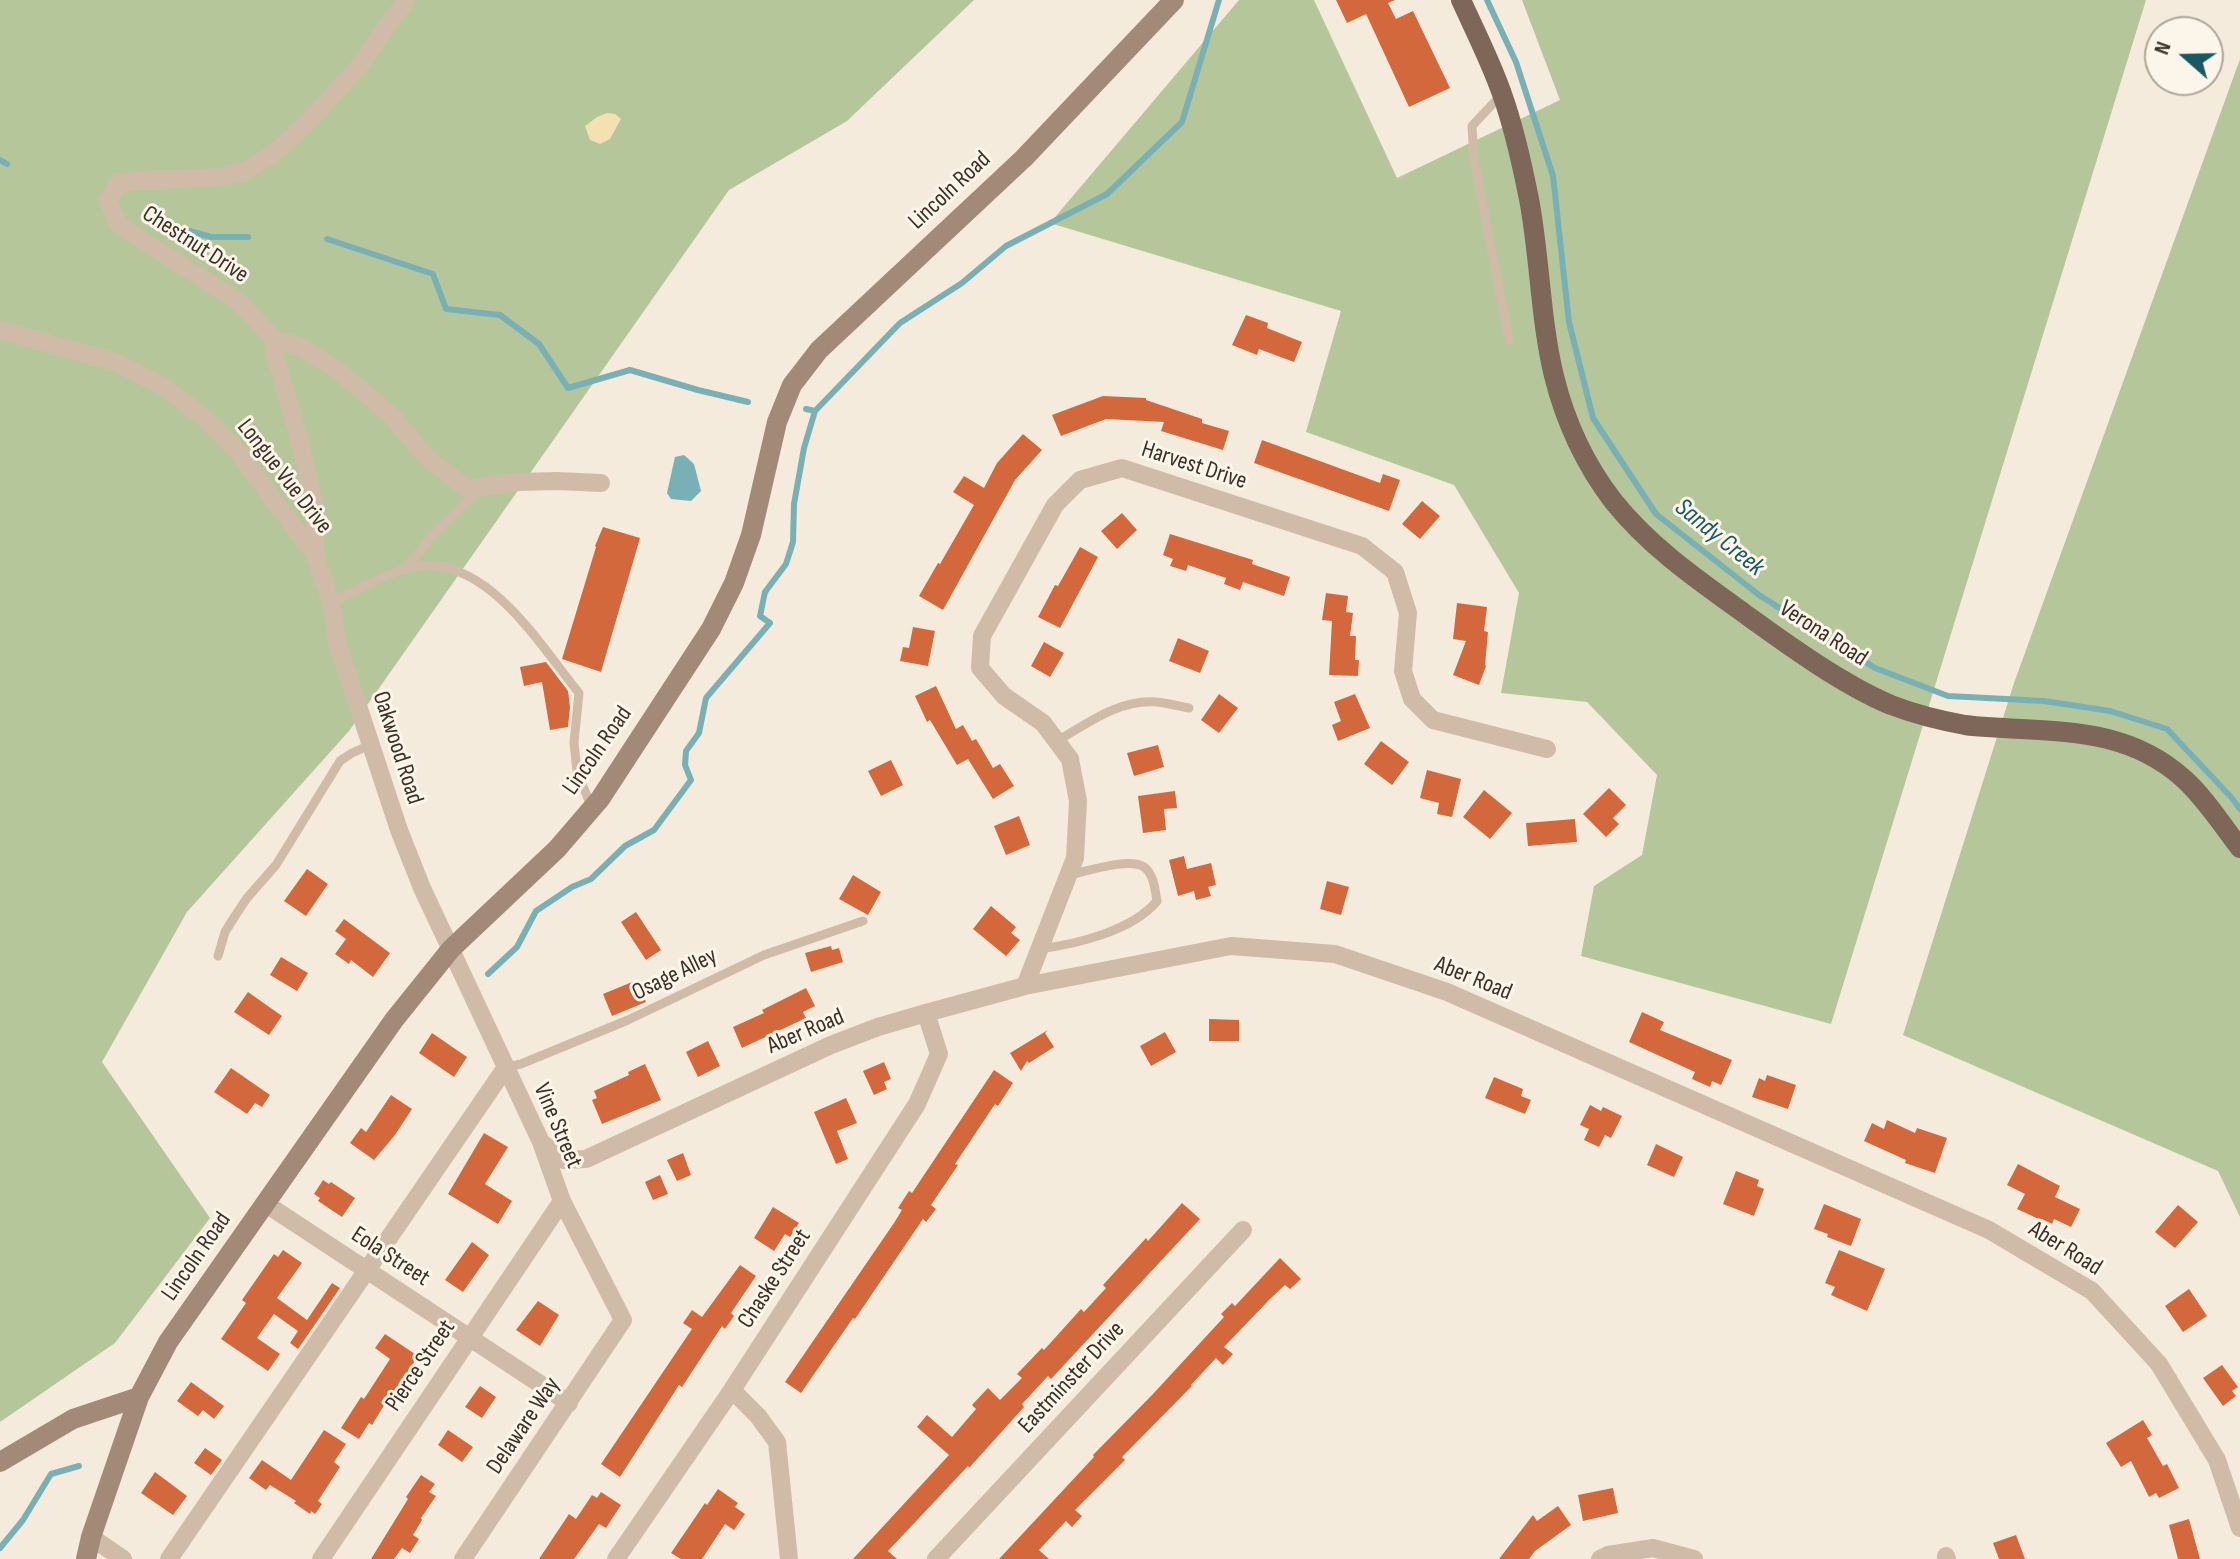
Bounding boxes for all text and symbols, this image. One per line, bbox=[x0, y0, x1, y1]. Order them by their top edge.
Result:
north arrow bbox=[2144, 16, 2224, 96]
text: N bbox=[2148, 38, 2178, 58]
street label: Lincoln Road bbox=[903, 146, 997, 236]
street label: Chestnut Drive bbox=[136, 200, 254, 290]
street label: Longue Vue Drive bbox=[230, 414, 338, 540]
street label: Harvest Drive bbox=[1138, 435, 1250, 497]
water label: Sandy Creek bbox=[1668, 493, 1770, 583]
street label: Verona Road bbox=[1773, 595, 1873, 673]
street label: Oakwood Road bbox=[365, 688, 429, 808]
street label: Lincoln Road bbox=[557, 701, 639, 801]
street label: Osage Alley bbox=[628, 942, 722, 1008]
street label: Aber Road bbox=[1430, 950, 1516, 1008]
street label: Aber Road bbox=[763, 1003, 849, 1061]
street label: Vine Street bbox=[526, 1079, 588, 1173]
street label: Lincoln Road bbox=[156, 1207, 238, 1307]
street label: Aber Road bbox=[2023, 1215, 2107, 1283]
street label: Eola Street bbox=[345, 1221, 435, 1293]
street label: Chaske Street bbox=[732, 1224, 818, 1334]
street label: Pierce Street bbox=[380, 1315, 462, 1417]
street label: Eastminster Drive bbox=[1013, 1316, 1131, 1440]
street label: Delaware Way bbox=[481, 1372, 567, 1480]

